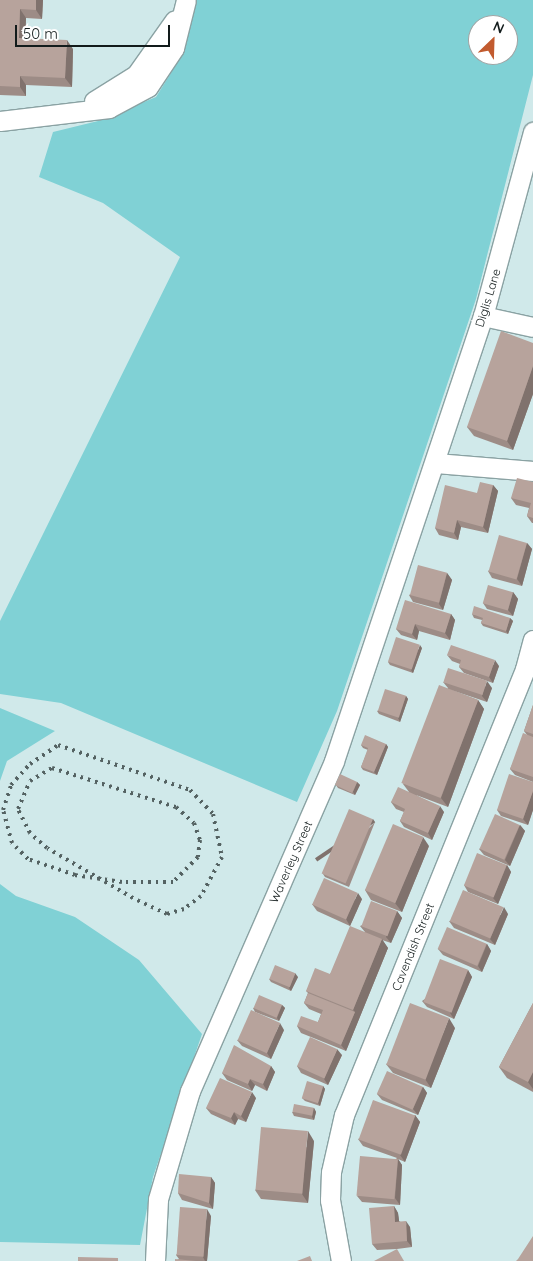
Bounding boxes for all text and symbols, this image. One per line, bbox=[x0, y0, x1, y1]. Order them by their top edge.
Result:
scale bar bbox=[18, 15, 172, 47]
north arrow bbox=[468, 15, 518, 65]
text: N bbox=[490, 17, 507, 38]
text: 50 m bbox=[23, 24, 58, 43]
street label: Diglis Lane bbox=[472, 267, 504, 329]
street label: Waverley Street bbox=[266, 819, 316, 905]
street label: Cavendish Street bbox=[389, 901, 437, 993]

